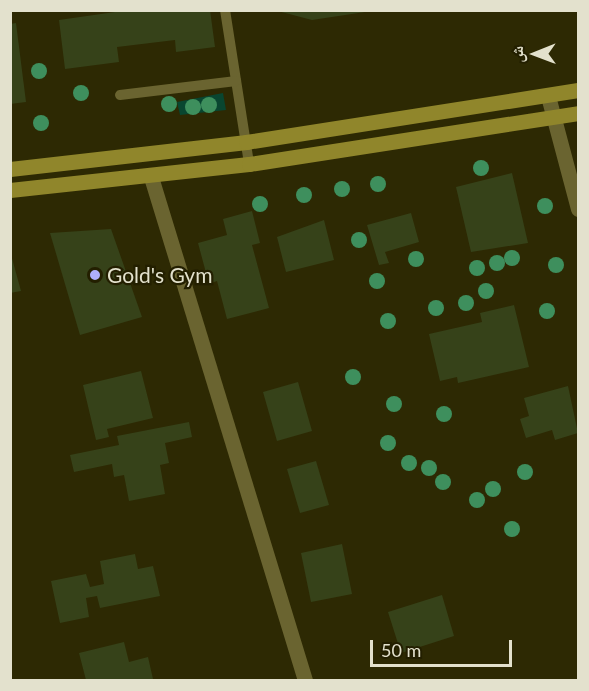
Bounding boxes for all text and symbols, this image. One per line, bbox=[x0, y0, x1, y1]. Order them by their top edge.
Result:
north arrow bbox=[505, 24, 565, 84]
text: ش bbox=[507, 46, 526, 63]
place label: Gold's Gym bbox=[107, 262, 212, 288]
marker: Gold's Gym bbox=[88, 268, 102, 282]
scale bar bbox=[373, 628, 516, 666]
text: 50 m bbox=[381, 639, 421, 661]

